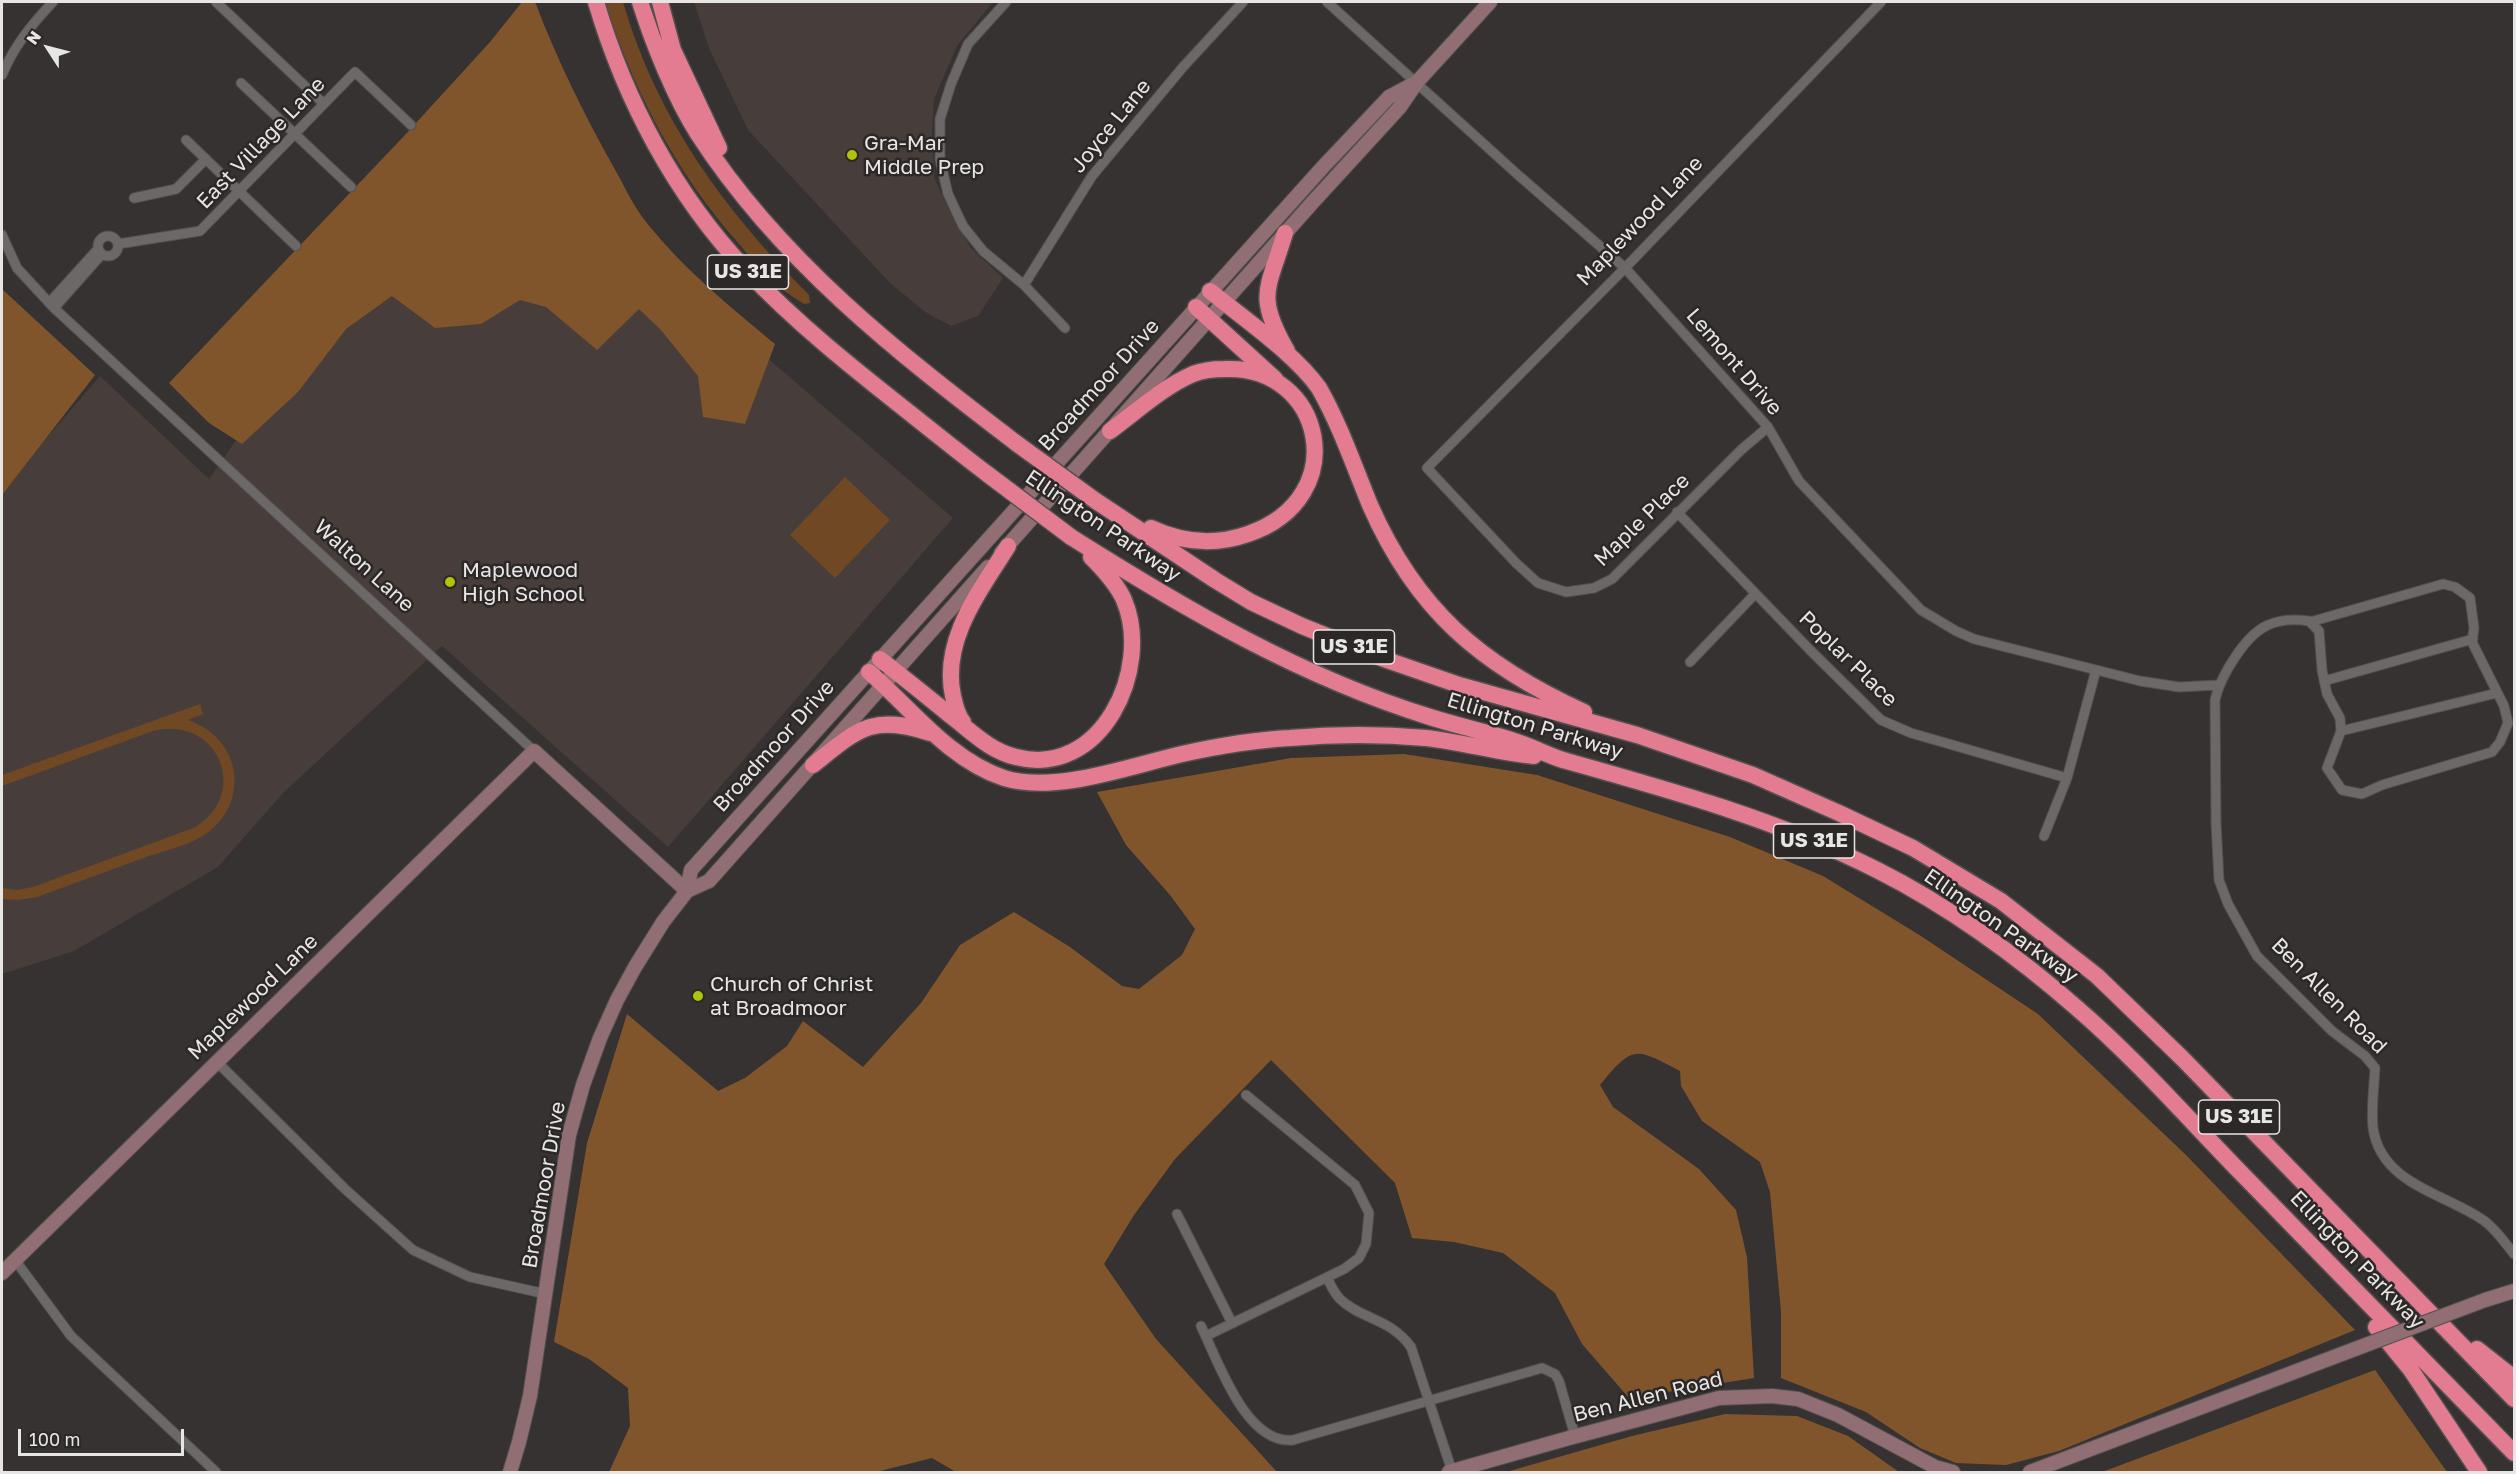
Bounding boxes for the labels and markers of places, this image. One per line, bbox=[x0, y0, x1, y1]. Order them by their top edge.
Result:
place label: Gra-Mar Middle Prep bbox=[864, 130, 984, 180]
marker: Gra-Mar Middle Prep bbox=[845, 148, 859, 162]
place label: Maplewood High School bbox=[462, 557, 584, 607]
marker: Maplewood High School bbox=[443, 575, 457, 589]
place label: Church of Christ at Broadmoor bbox=[710, 971, 873, 1021]
marker: Church of Christ at Broadmoor bbox=[691, 989, 705, 1003]

